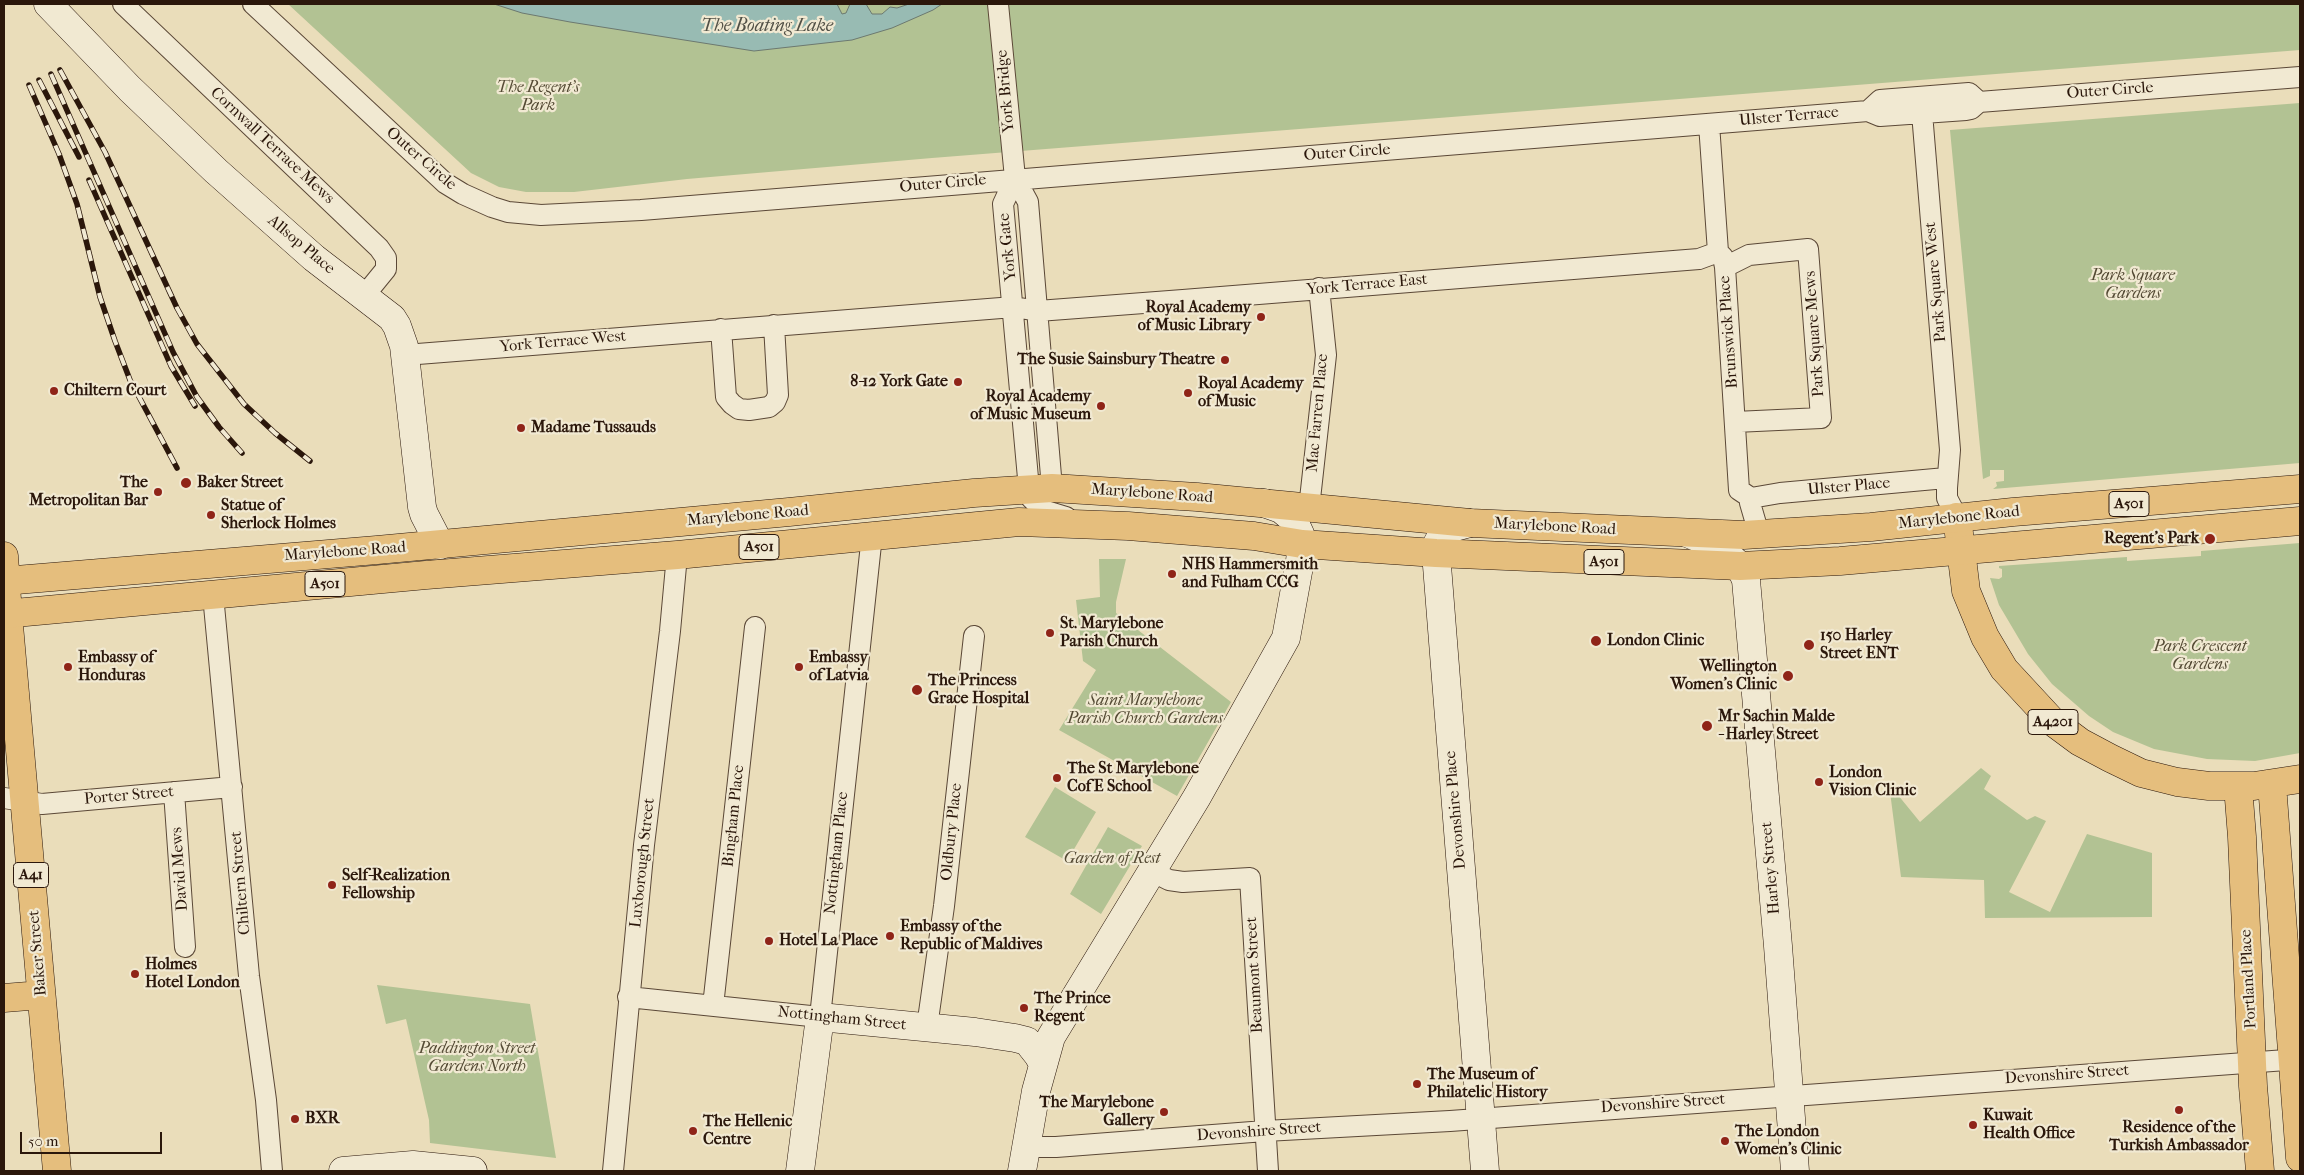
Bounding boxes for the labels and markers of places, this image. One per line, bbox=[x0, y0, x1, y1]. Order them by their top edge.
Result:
place label: Royal Academy of Music Library bbox=[1138, 298, 1251, 336]
marker: Royal Academy of Music Library bbox=[1255, 311, 1267, 323]
place label: The Susie Sainsbury Theatre bbox=[1017, 350, 1215, 370]
marker: The Susie Sainsbury Theatre bbox=[1219, 354, 1231, 366]
place label: 8-12 York Gate bbox=[850, 372, 948, 392]
place label: Royal Academy of Music bbox=[1198, 374, 1303, 412]
marker: 8-12 York Gate bbox=[952, 376, 964, 388]
place label: Chiltern Court bbox=[64, 381, 166, 401]
marker: Chiltern Court bbox=[48, 385, 60, 397]
place label: Royal Academy of Music Museum bbox=[970, 387, 1091, 425]
marker: Royal Academy of Music bbox=[1182, 387, 1194, 399]
marker: Royal Academy of Music Museum bbox=[1095, 400, 1107, 412]
place label: Madame Tussauds bbox=[531, 418, 656, 438]
marker: Madame Tussauds bbox=[515, 422, 527, 434]
place label: The Metropolitan Bar bbox=[29, 473, 148, 511]
place label: Baker Street bbox=[197, 473, 283, 493]
marker: Baker Street bbox=[179, 476, 193, 490]
marker: The Metropolitan Bar bbox=[152, 486, 164, 498]
place label: Statue of Sherlock Holmes bbox=[221, 496, 336, 534]
marker: Statue of Sherlock Holmes bbox=[205, 509, 217, 521]
place label: Regent's Park bbox=[2104, 529, 2199, 549]
marker: Regent's Park bbox=[2203, 532, 2217, 546]
place label: NHS Hammersmith and Fulham CCG bbox=[1182, 555, 1318, 593]
marker: NHS Hammersmith and Fulham CCG bbox=[1166, 568, 1178, 580]
place label: St. Marylebone Parish Church bbox=[1060, 614, 1164, 652]
place label: 150 Harley Street ENT bbox=[1820, 626, 1898, 664]
marker: St. Marylebone Parish Church bbox=[1044, 627, 1056, 639]
place label: London Clinic bbox=[1607, 631, 1704, 651]
marker: London Clinic bbox=[1589, 634, 1603, 648]
marker: 150 Harley Street ENT bbox=[1802, 638, 1816, 652]
place label: Embassy of Honduras bbox=[78, 648, 154, 686]
place label: Embassy of Latvia bbox=[809, 648, 869, 686]
place label: Wellington Women's Clinic bbox=[1670, 657, 1777, 695]
marker: Embassy of Honduras bbox=[62, 661, 74, 673]
marker: Embassy of Latvia bbox=[793, 661, 805, 673]
marker: Wellington Women's Clinic bbox=[1781, 669, 1795, 683]
place label: The Princess Grace Hospital bbox=[928, 671, 1029, 709]
marker: The Princess Grace Hospital bbox=[910, 683, 924, 697]
place label: Mr Sachin Malde - Harley Street bbox=[1718, 707, 1835, 745]
marker: Mr Sachin Malde - Harley Street bbox=[1700, 719, 1714, 733]
place label: The St Marylebone CofE School bbox=[1067, 759, 1199, 797]
place label: London Vision Clinic bbox=[1829, 763, 1916, 801]
marker: The St Marylebone CofE School bbox=[1051, 772, 1063, 784]
marker: London Vision Clinic bbox=[1813, 776, 1825, 788]
place label: Self-Realization Fellowship bbox=[342, 866, 450, 904]
marker: Self-Realization Fellowship bbox=[326, 879, 338, 891]
place label: Embassy of the Republic of Maldives bbox=[900, 917, 1042, 955]
marker: Embassy of the Republic of Maldives bbox=[884, 930, 896, 942]
place label: Hotel La Place bbox=[779, 931, 878, 951]
marker: Hotel La Place bbox=[763, 935, 775, 947]
place label: Holmes Hotel London bbox=[145, 955, 240, 993]
marker: Holmes Hotel London bbox=[129, 968, 141, 980]
place label: The Prince Regent bbox=[1034, 989, 1111, 1027]
marker: The Prince Regent bbox=[1018, 1002, 1030, 1014]
place label: The Museum of Philatelic History bbox=[1427, 1065, 1548, 1103]
marker: The Museum of Philatelic History bbox=[1411, 1078, 1423, 1090]
place label: The Marylebone Gallery bbox=[1040, 1093, 1154, 1131]
marker: Residence of the Turkish Ambassador bbox=[2173, 1104, 2185, 1116]
marker: The Marylebone Gallery bbox=[1158, 1106, 1170, 1118]
place label: Kuwait Health Office bbox=[1983, 1106, 2075, 1144]
place label: BXR bbox=[305, 1109, 339, 1129]
place label: The Hellenic Centre bbox=[703, 1112, 792, 1150]
marker: BXR bbox=[289, 1113, 301, 1125]
place label: Residence of the Turkish Ambassador bbox=[2109, 1118, 2249, 1156]
marker: Kuwait Health Office bbox=[1967, 1119, 1979, 1131]
place label: The London Women's Clinic bbox=[1735, 1122, 1842, 1160]
marker: The Hellenic Centre bbox=[687, 1125, 699, 1137]
marker: The London Women's Clinic bbox=[1719, 1135, 1731, 1147]

